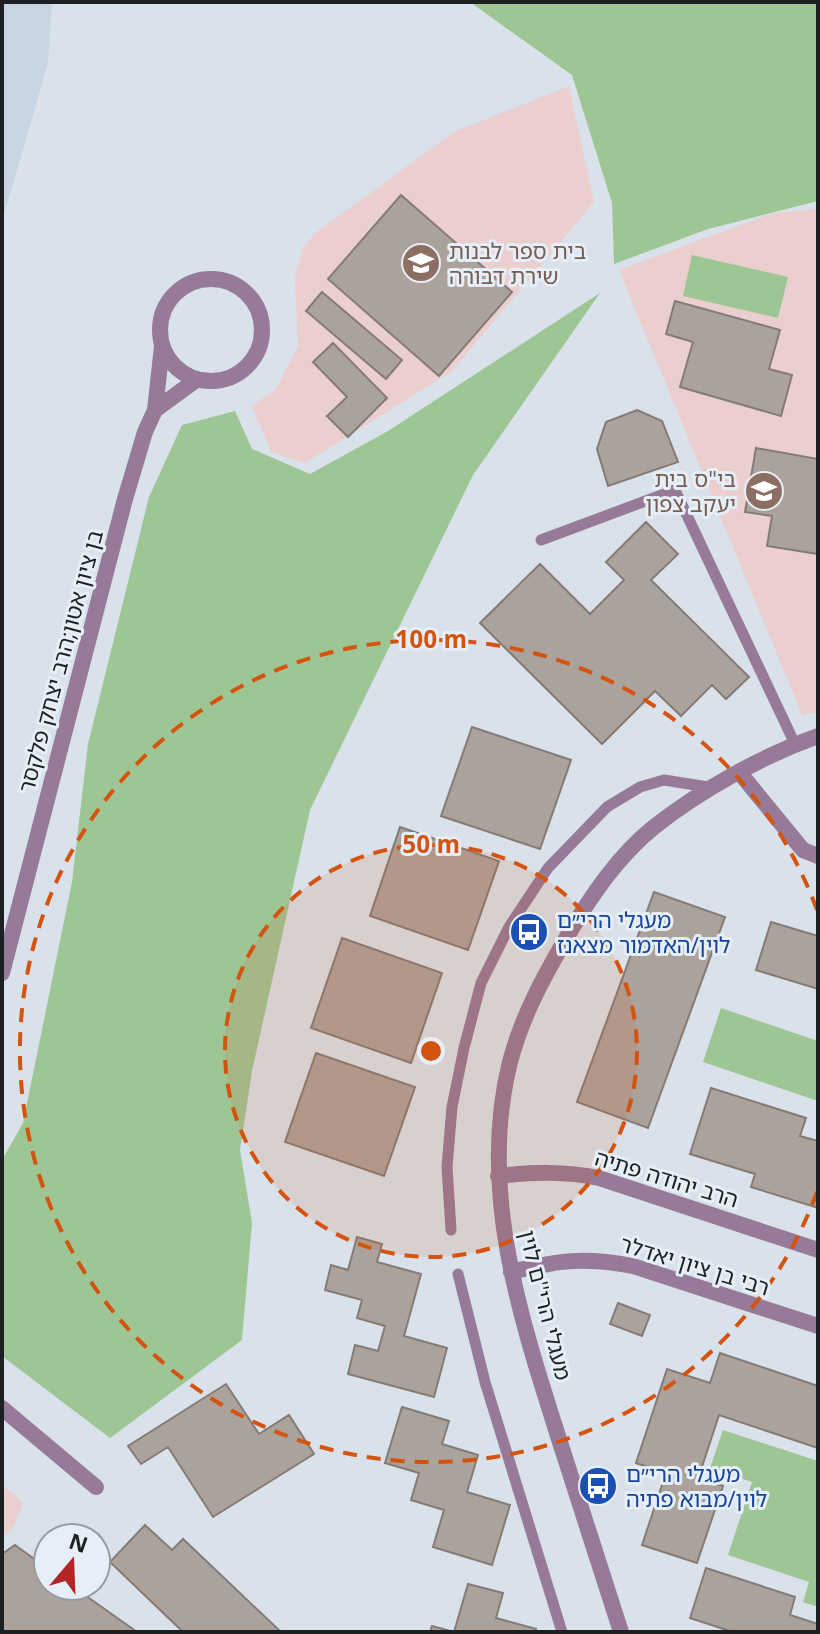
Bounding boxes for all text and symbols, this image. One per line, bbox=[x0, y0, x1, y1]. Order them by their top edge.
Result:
place label: בית ספר לבנות שירת דבורה bbox=[449, 236, 586, 290]
school or university icon: בית ספר לבנות שירת דבורה bbox=[400, 242, 442, 284]
place label: בי"ס בית יעקב צפון bbox=[645, 464, 736, 518]
school or university icon: בי"ס בית יעקב צפון bbox=[743, 470, 785, 512]
street label: בן ציון אטון;הרב יצחק פלקסר bbox=[11, 526, 109, 796]
text: 100 m bbox=[395, 622, 467, 655]
text: 50 m bbox=[402, 827, 460, 860]
place label: מעגלי הרי״ם לוין/האדמור מצאנז bbox=[557, 905, 731, 959]
bus stop icon: מעגלי הרי״ם לוין/האדמור מצאנז bbox=[508, 911, 550, 953]
centre of rings bbox=[417, 1037, 445, 1065]
street label: הרב יהודה פתיה bbox=[592, 1142, 742, 1214]
street label: מעגלי הרי''ם לוין bbox=[513, 1227, 579, 1383]
street label: רבי בן ציון יאדלר bbox=[617, 1229, 773, 1301]
place label: מעגלי הרי״ם לוין/מבוא פתיה bbox=[626, 1459, 767, 1513]
bus stop icon: מעגלי הרי״ם לוין/מבוא פתיה bbox=[577, 1465, 619, 1507]
north arrow bbox=[32, 1522, 112, 1602]
text: N bbox=[66, 1526, 92, 1559]

